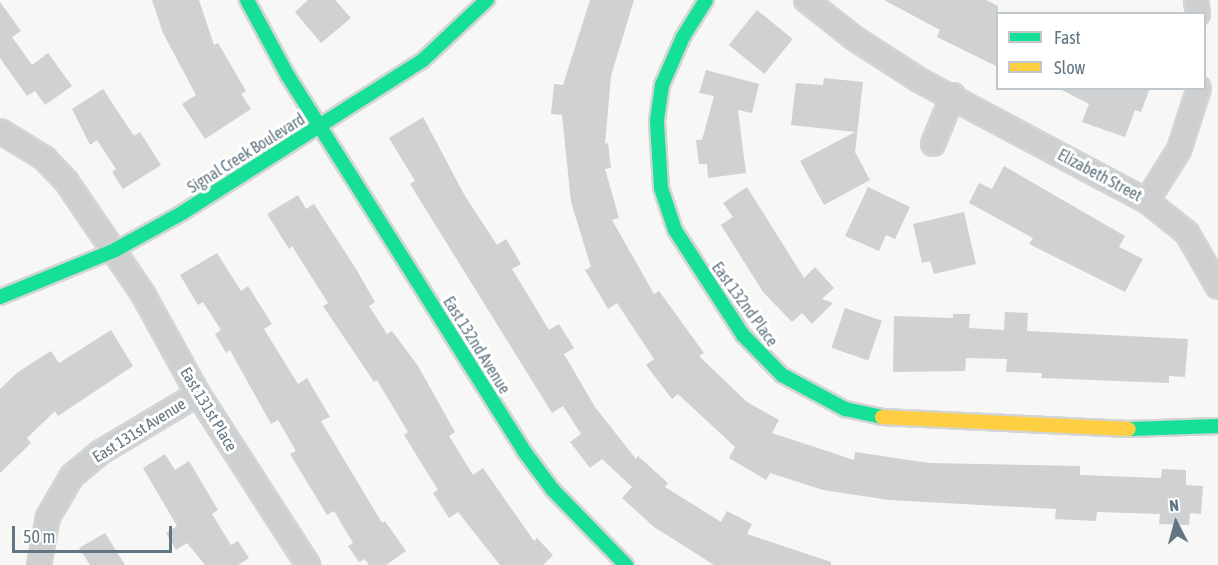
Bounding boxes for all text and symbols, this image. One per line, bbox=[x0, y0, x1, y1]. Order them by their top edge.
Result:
legend bbox=[996, 12, 1206, 90]
text: Fast bbox=[1054, 27, 1081, 48]
text: Slow bbox=[1054, 57, 1085, 78]
street label: Signal Creek Boulevard bbox=[184, 109, 308, 197]
street label: Elizabeth Street bbox=[1055, 145, 1145, 205]
street label: East 132nd Place bbox=[708, 258, 782, 350]
street label: East 132nd Avenue bbox=[439, 293, 515, 397]
street label: East 131st Place bbox=[176, 364, 242, 454]
street label: East 131st Avenue bbox=[89, 394, 189, 466]
north arrow bbox=[1146, 493, 1206, 553]
text: N bbox=[1168, 496, 1180, 515]
scale bar bbox=[15, 514, 176, 552]
text: 50 m bbox=[23, 526, 55, 547]

